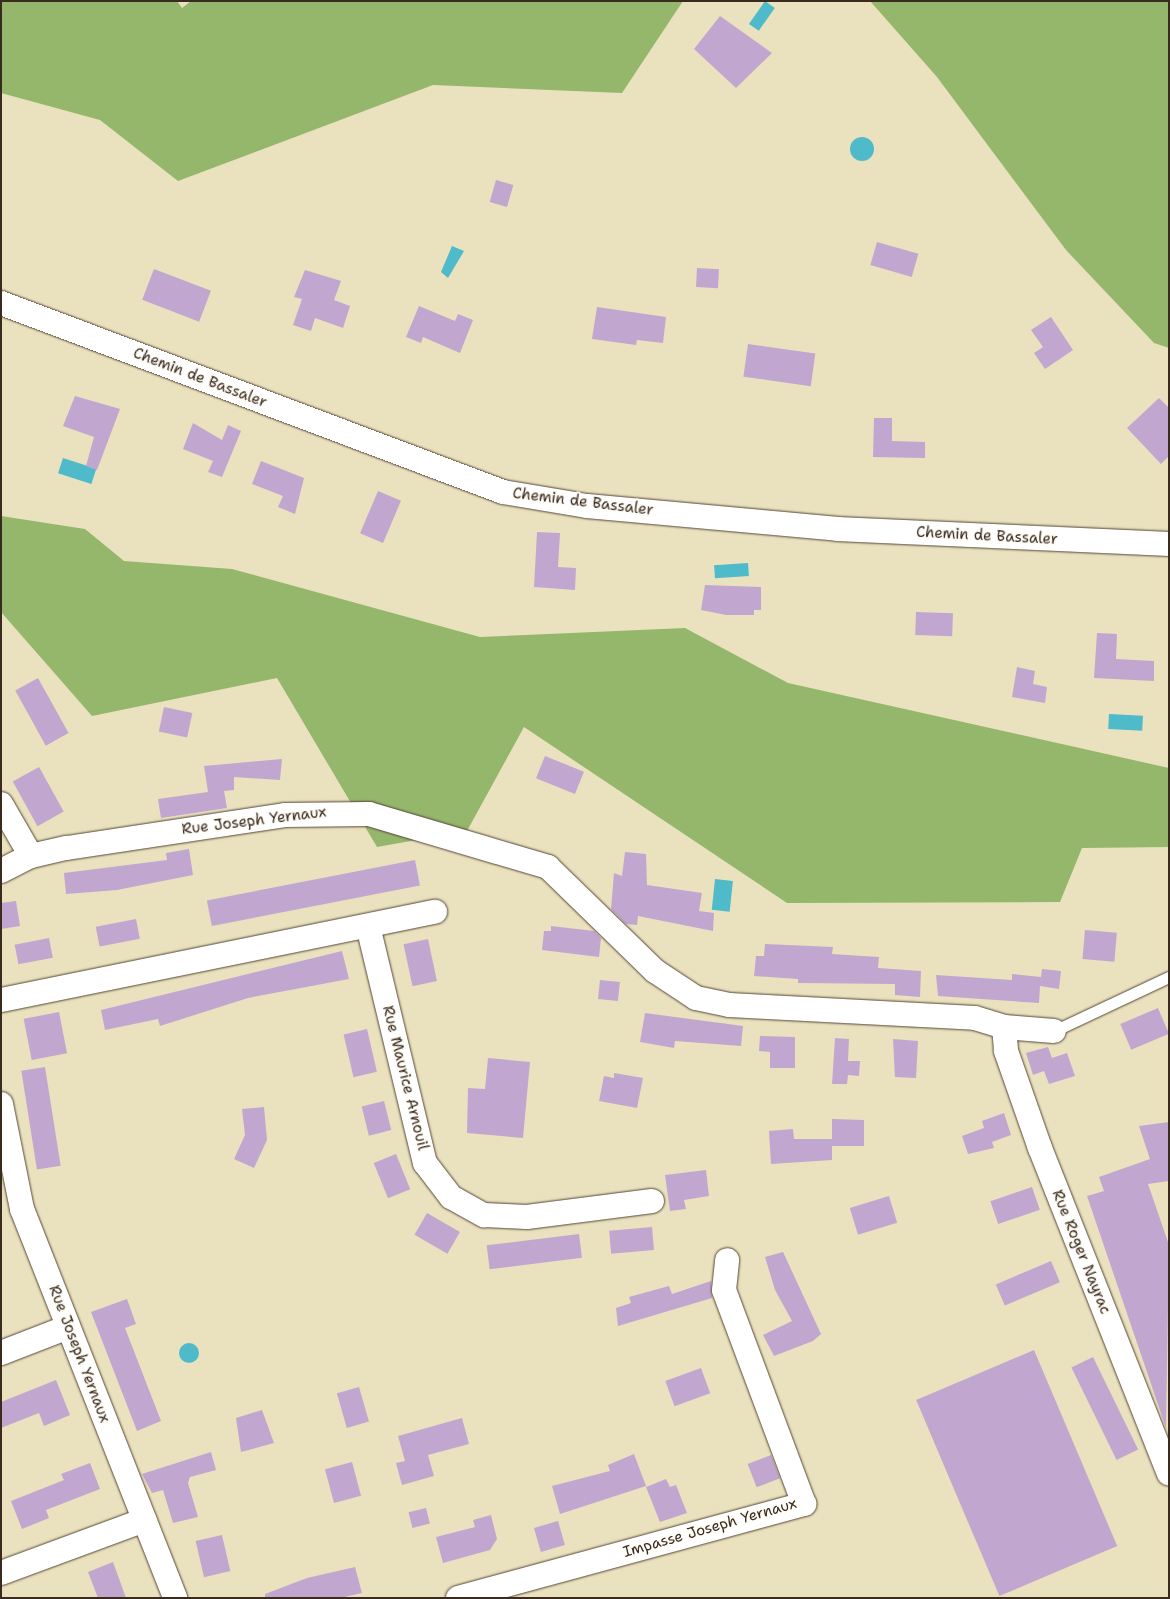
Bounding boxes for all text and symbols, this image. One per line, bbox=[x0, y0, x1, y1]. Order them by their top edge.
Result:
street label: Chemin de Bassaler bbox=[131, 344, 269, 412]
street label: Chemin de Bassaler bbox=[511, 484, 655, 520]
street label: Chemin de Bassaler bbox=[916, 523, 1058, 549]
street label: Rue Joseph Yernaux bbox=[181, 803, 327, 839]
street label: Rue Maurice Arnouil bbox=[378, 1004, 432, 1152]
street label: Rue Roger Nayrac bbox=[1048, 1187, 1114, 1317]
street label: Rue Joseph Yernaux bbox=[45, 1283, 113, 1425]
street label: Impasse Joseph Yernaux bbox=[621, 1495, 799, 1561]

